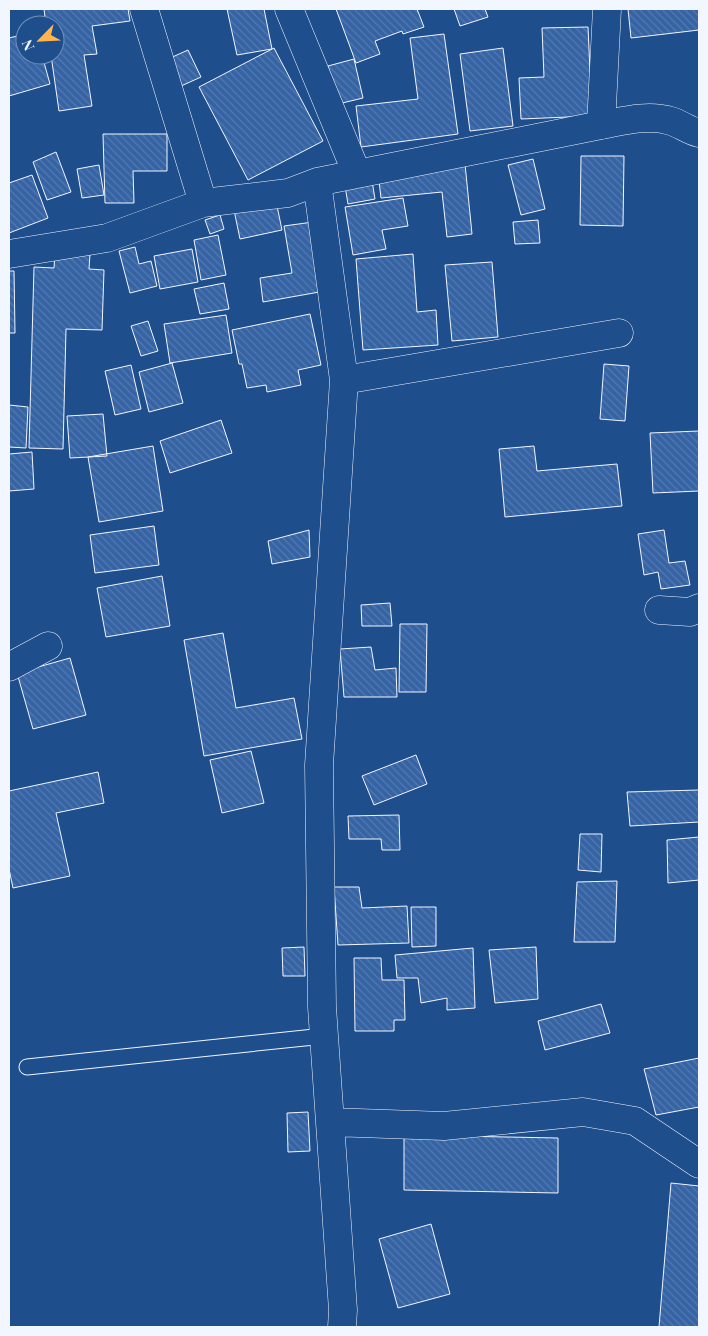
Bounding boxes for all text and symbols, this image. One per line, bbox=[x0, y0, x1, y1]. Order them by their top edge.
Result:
north arrow bbox=[15, 15, 65, 65]
text: N bbox=[17, 37, 38, 54]

